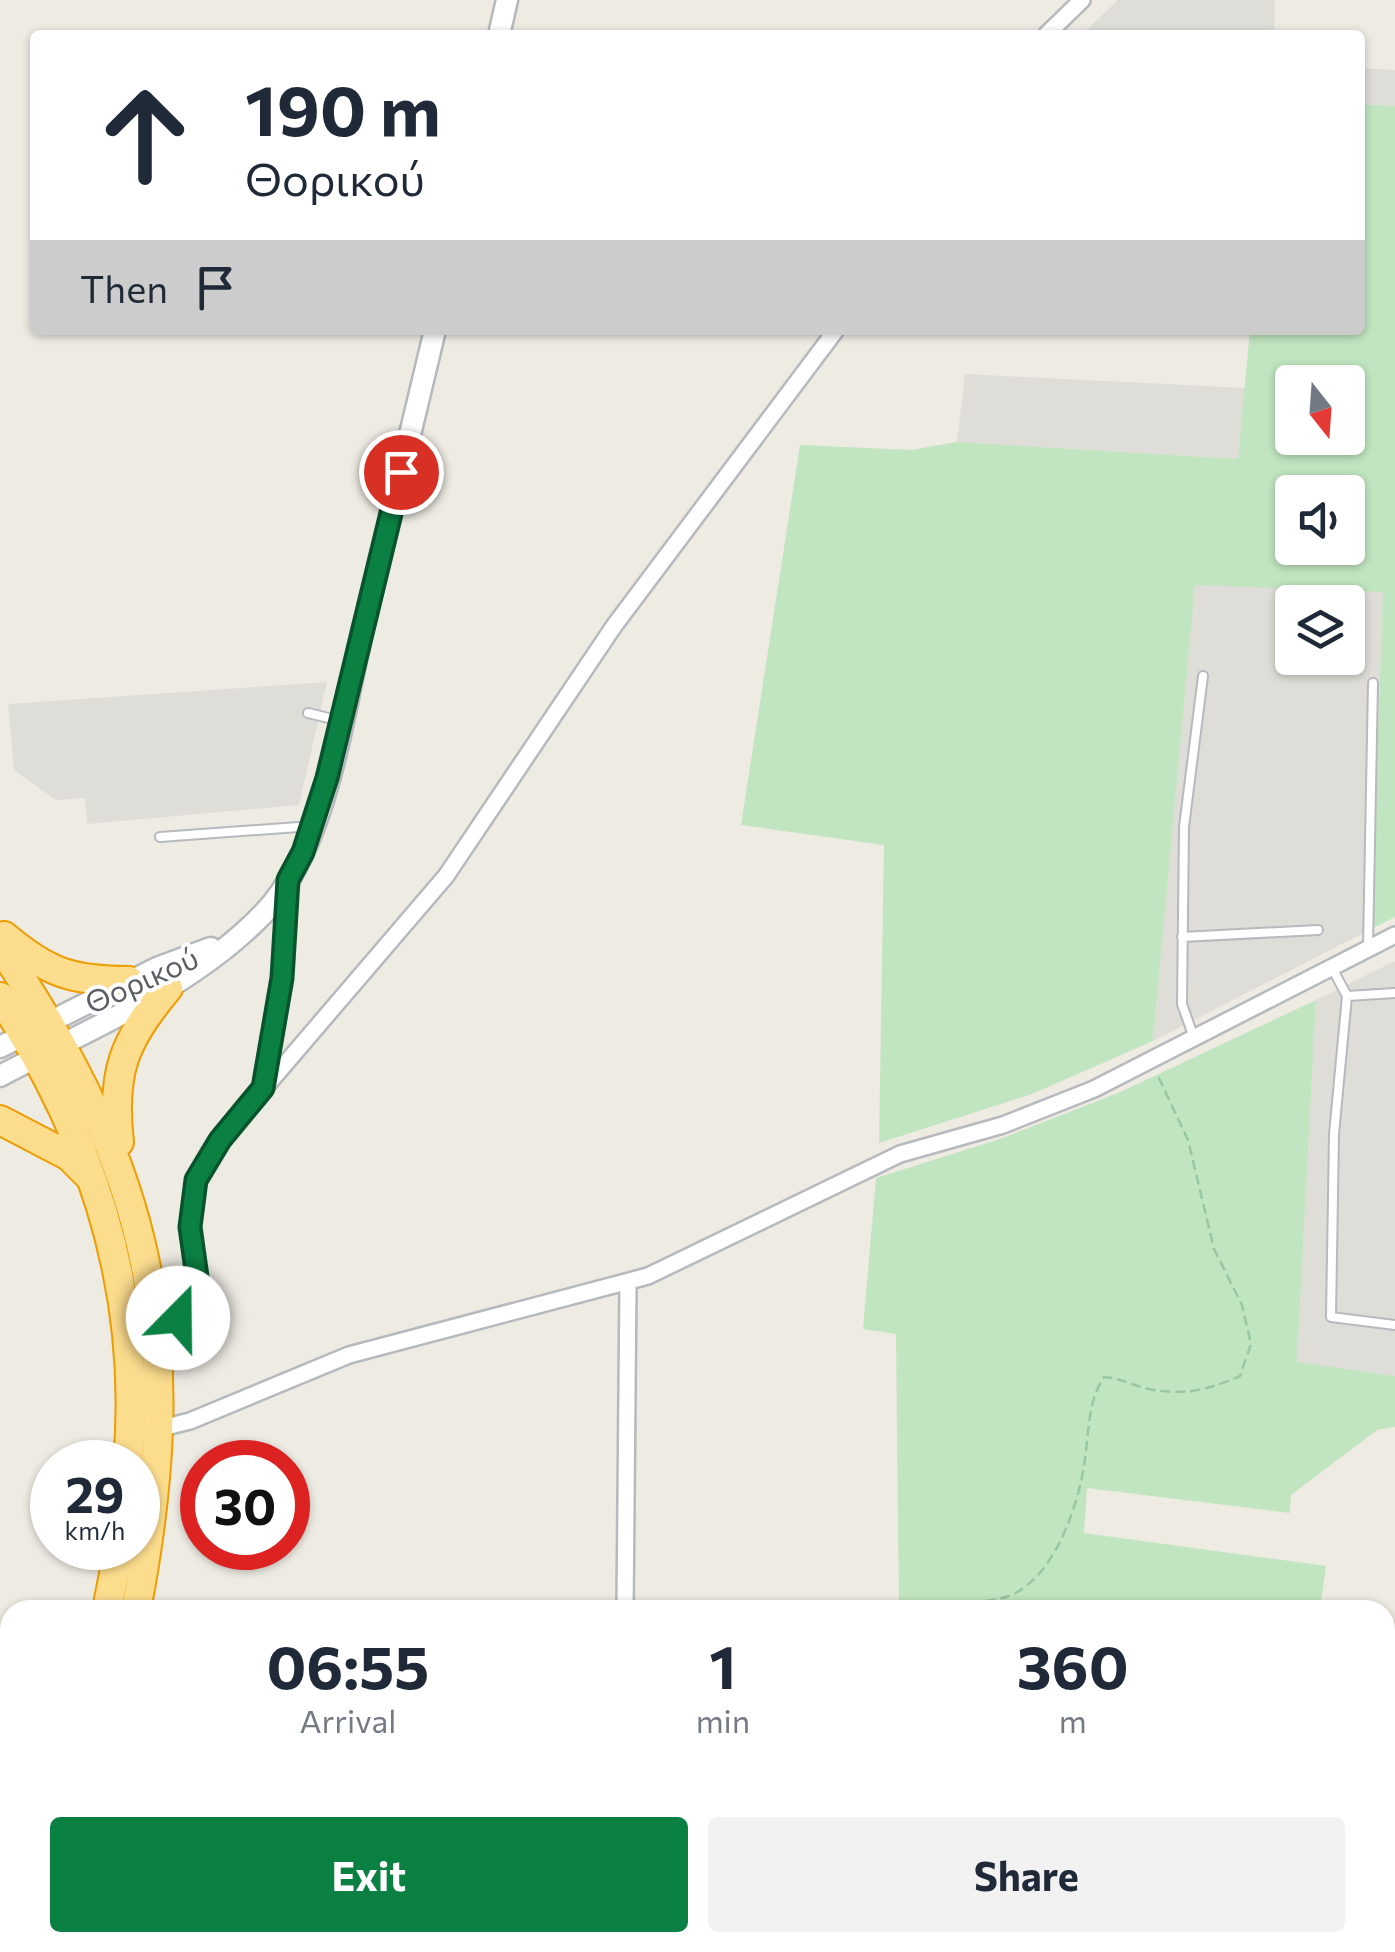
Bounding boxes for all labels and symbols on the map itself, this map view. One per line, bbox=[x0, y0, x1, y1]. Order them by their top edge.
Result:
north arrow bbox=[1275, 365, 1365, 455]
pin bbox=[359, 430, 444, 515]
street label: Θορικού bbox=[79, 938, 203, 1020]
position arrow bbox=[126, 1266, 230, 1370]
speed limit sign: 30 bbox=[180, 1440, 310, 1570]

